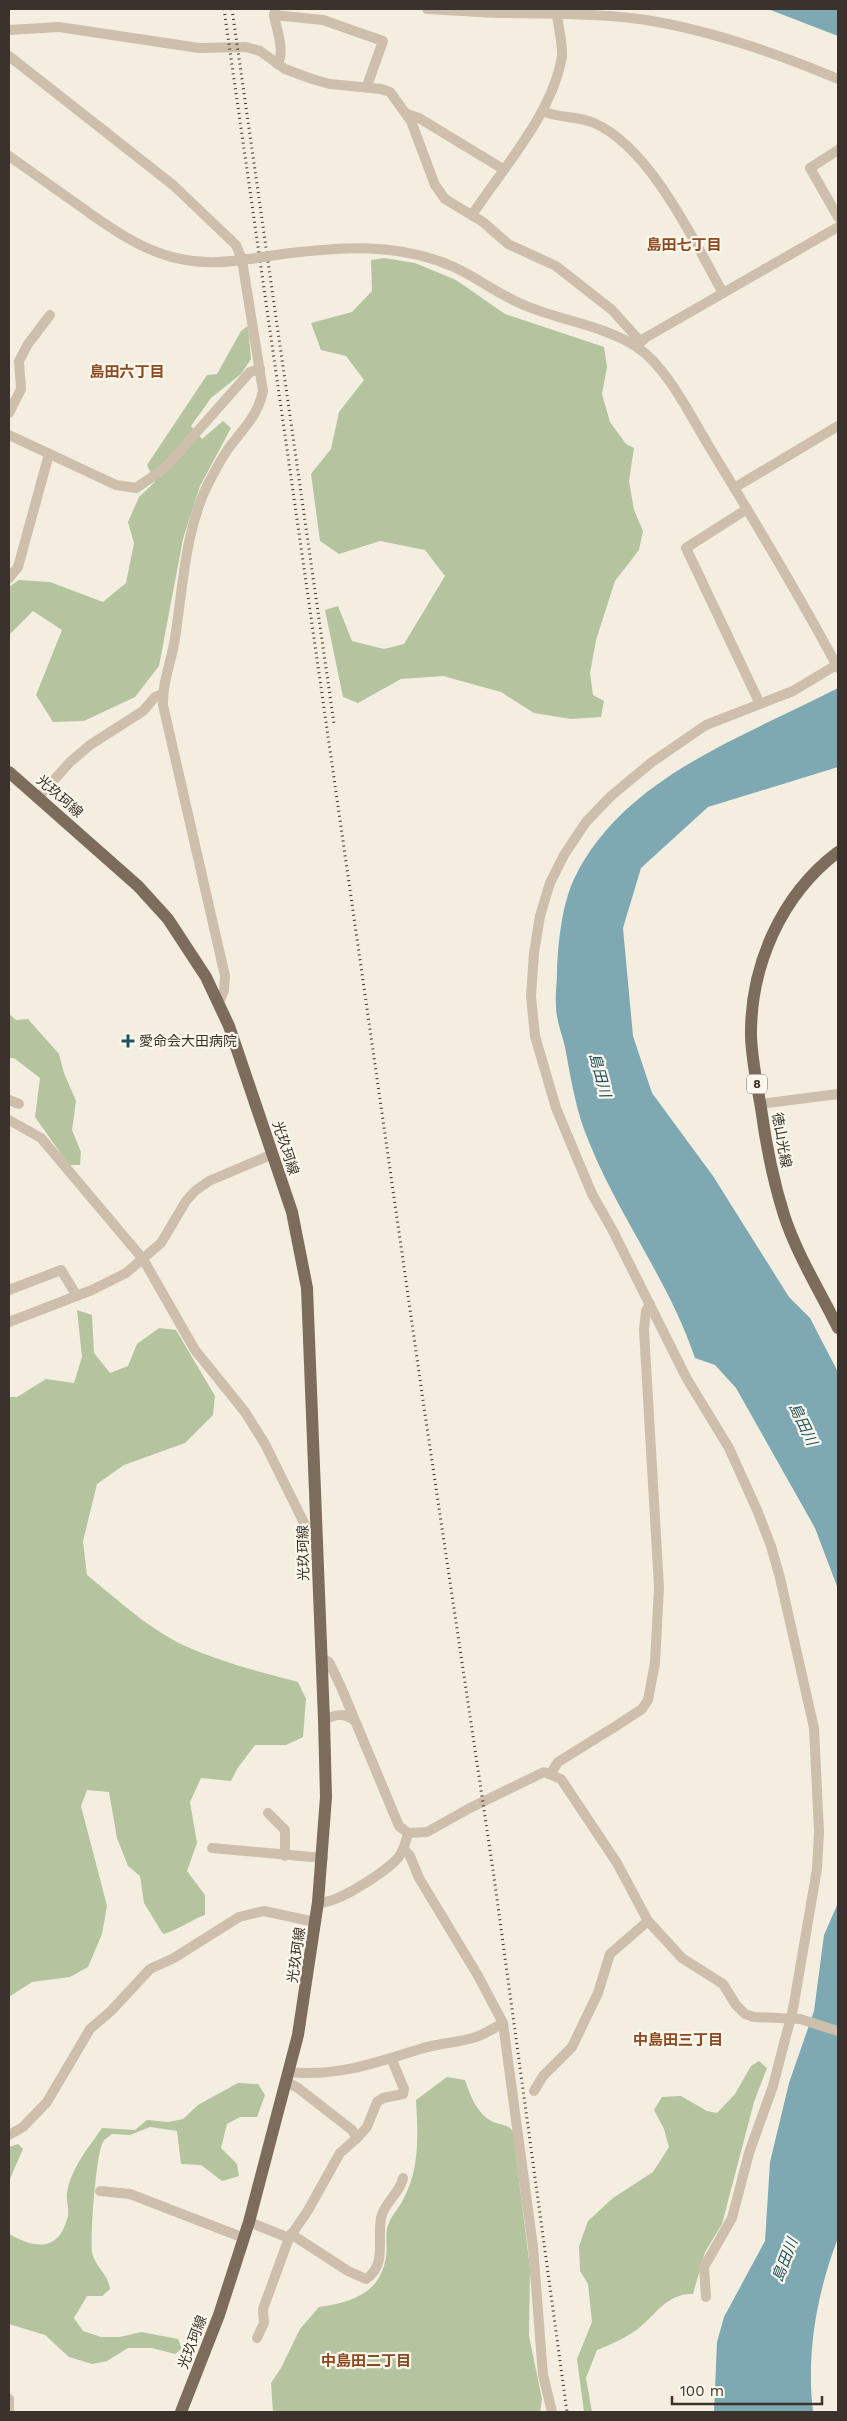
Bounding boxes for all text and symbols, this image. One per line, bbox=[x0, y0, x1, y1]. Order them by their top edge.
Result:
district label: 島田七丁目 bbox=[646, 236, 722, 254]
district label: 島田六丁目 bbox=[89, 363, 165, 381]
street label: 光玖珂線 bbox=[34, 772, 86, 820]
place label: 愛命会大田病院 bbox=[139, 1033, 237, 1049]
marker: 愛命会大田病院 bbox=[121, 1034, 135, 1048]
water label: 島田川 bbox=[585, 1051, 615, 1101]
road number: 8 bbox=[747, 1074, 767, 1094]
street label: 徳山光線 bbox=[769, 1111, 795, 1169]
street label: 光玖珂線 bbox=[270, 1119, 302, 1177]
water label: 島田川 bbox=[785, 1400, 822, 1450]
street label: 光玖珂線 bbox=[295, 1525, 311, 1581]
street label: 光玖珂線 bbox=[284, 1926, 308, 1984]
district label: 中島田三丁目 bbox=[633, 2031, 723, 2049]
water label: 島田川 bbox=[769, 2234, 802, 2284]
street label: 光玖珂線 bbox=[174, 2313, 210, 2371]
district label: 中島田二丁目 bbox=[321, 2352, 411, 2370]
scale bar bbox=[672, 2374, 822, 2406]
text: 100 m bbox=[680, 2382, 724, 2400]

